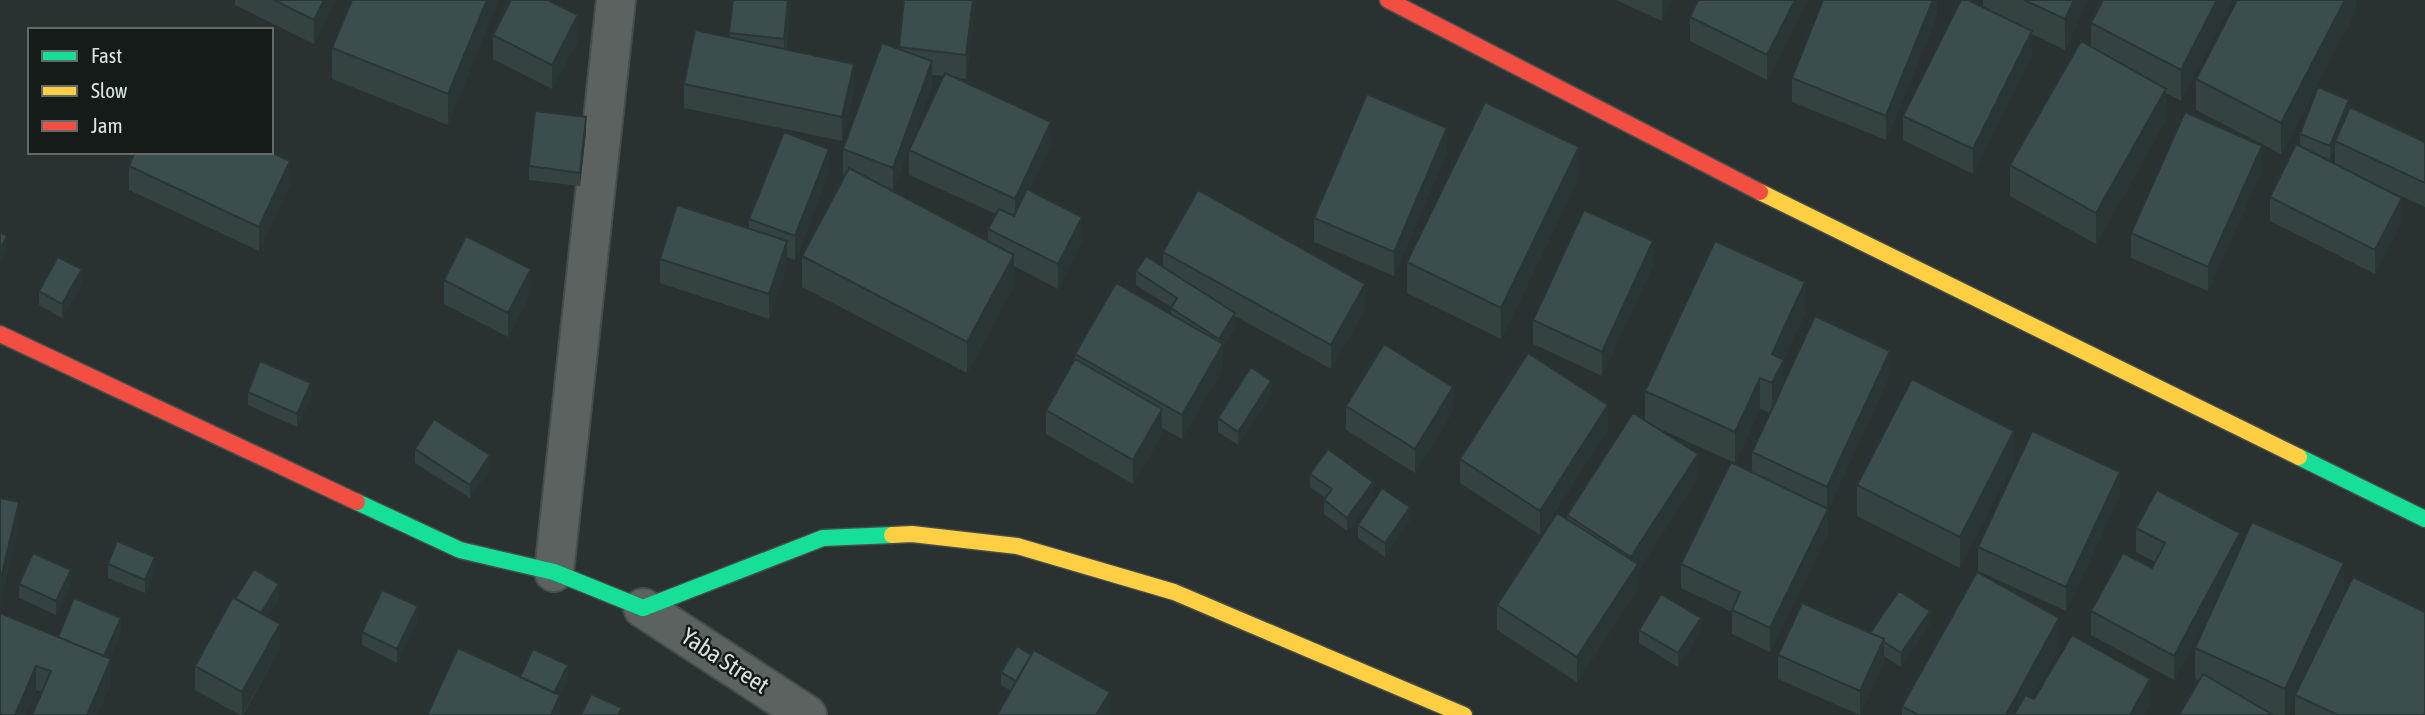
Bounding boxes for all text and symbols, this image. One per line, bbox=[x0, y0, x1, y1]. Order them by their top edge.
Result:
legend bbox=[28, 28, 273, 154]
text: Fast bbox=[91, 43, 122, 67]
text: Slow bbox=[91, 78, 128, 102]
text: Jam bbox=[91, 113, 123, 137]
street label: Yaba Street bbox=[676, 622, 774, 699]

